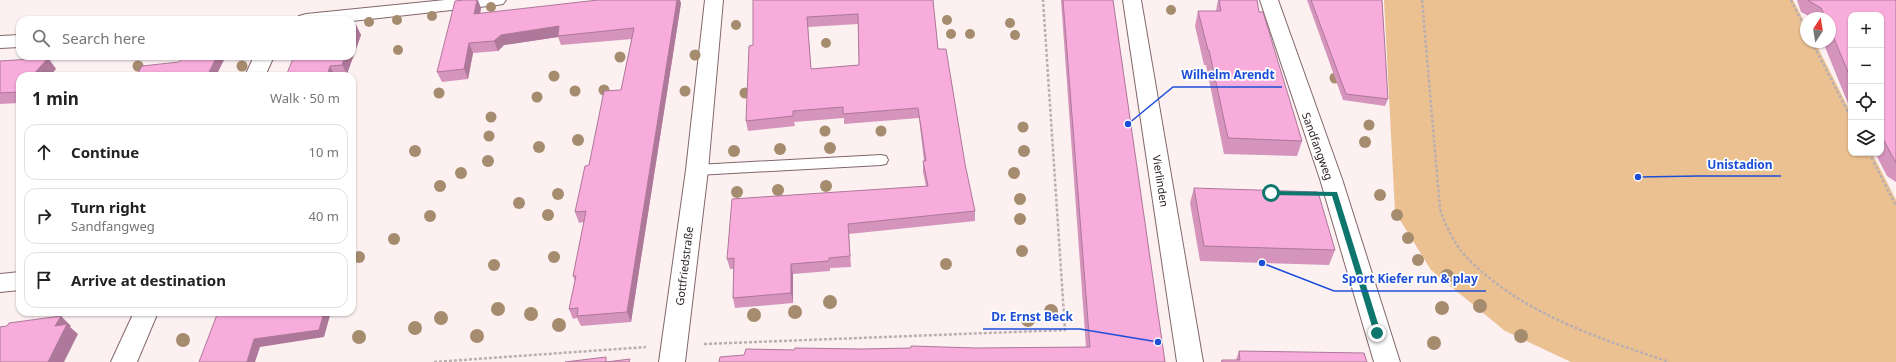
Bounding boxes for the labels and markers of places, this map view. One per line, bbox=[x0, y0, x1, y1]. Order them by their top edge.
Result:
callout: Wilhelm Arendt bbox=[1173, 63, 1282, 87]
callout: Unistadion bbox=[1699, 152, 1781, 176]
callout: Sport Kiefer run & play bbox=[1334, 267, 1486, 291]
callout: Dr. Ernst Beck bbox=[983, 305, 1080, 329]

